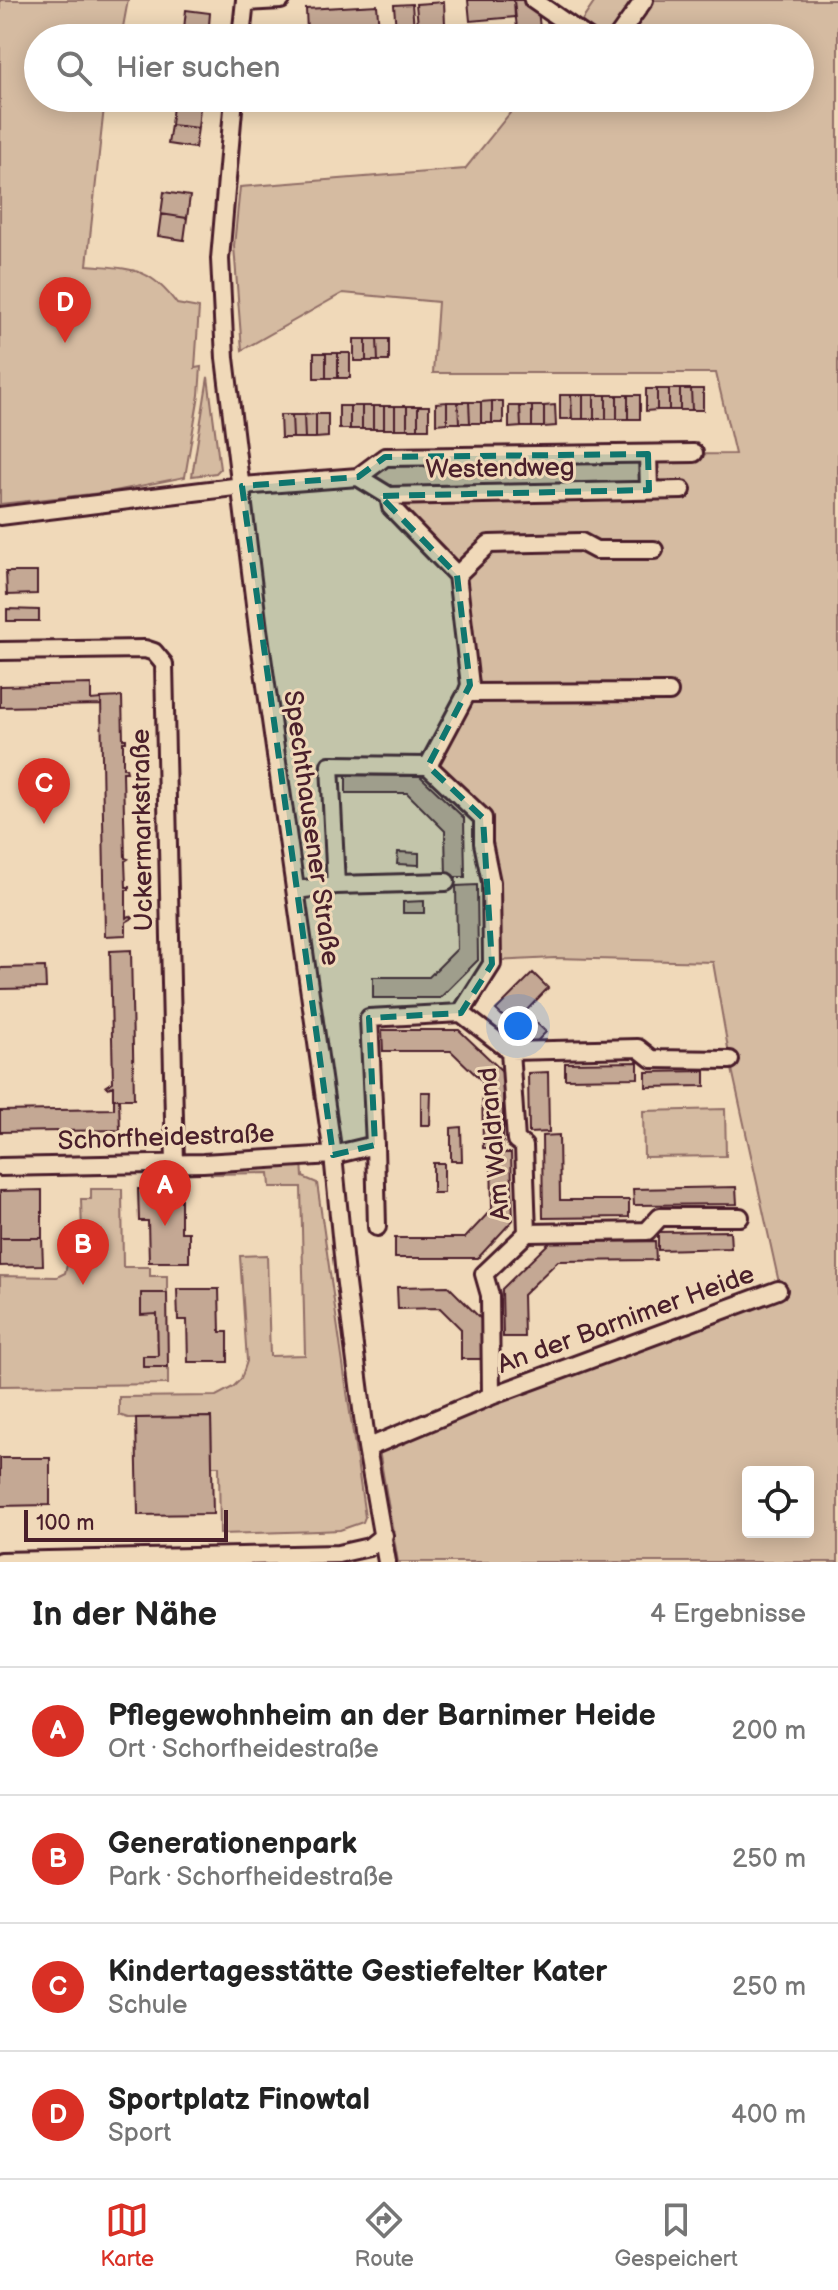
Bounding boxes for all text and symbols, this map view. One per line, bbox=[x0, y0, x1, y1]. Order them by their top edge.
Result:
search box bbox=[24, 24, 814, 112]
icon: search bbox=[52, 46, 96, 90]
text: Hier suchen bbox=[116, 50, 281, 86]
pin: D bbox=[39, 277, 91, 343]
street label: Westendweg bbox=[425, 452, 575, 486]
street label: Spechthausener Straße bbox=[276, 688, 346, 968]
street label: Uckermarkstraße bbox=[126, 728, 160, 932]
pin: C bbox=[18, 758, 70, 824]
your location bbox=[498, 1006, 538, 1046]
street label: Am Waldrand bbox=[473, 1066, 517, 1222]
street label: Schorfheidestraße bbox=[57, 1119, 275, 1157]
pin: A bbox=[139, 1160, 191, 1226]
pin: B bbox=[57, 1219, 109, 1285]
street label: An der Barnimer Heide bbox=[493, 1259, 759, 1381]
map controls bbox=[742, 1466, 814, 1538]
button: locate bbox=[742, 1466, 814, 1538]
scale bar bbox=[24, 1506, 228, 1542]
text: 100 m bbox=[36, 1510, 95, 1537]
text: In der Nähe bbox=[32, 1594, 217, 1635]
text: 4 Ergebnisse bbox=[650, 1599, 806, 1630]
text: Pflegewohnheim an der Barnimer Heide bbox=[108, 1698, 656, 1734]
text: A bbox=[50, 1716, 66, 1747]
text: 200 m bbox=[732, 1716, 806, 1747]
text: Ort · Schorfheidestraße bbox=[108, 1734, 379, 1765]
text: Generationenpark bbox=[108, 1826, 357, 1862]
text: B bbox=[49, 1844, 67, 1875]
text: 250 m bbox=[732, 1844, 806, 1875]
text: Park · Schorfheidestraße bbox=[108, 1862, 393, 1893]
text: Kindertagesstätte Gestiefelter Kater bbox=[108, 1954, 607, 1990]
text: C bbox=[49, 1972, 67, 2003]
text: 250 m bbox=[732, 1972, 806, 2003]
text: Schule bbox=[108, 1990, 187, 2021]
text: Sportplatz Finowtal bbox=[108, 2082, 370, 2118]
text: D bbox=[49, 2100, 67, 2131]
text: 400 m bbox=[731, 2100, 806, 2131]
text: Sport bbox=[108, 2118, 171, 2149]
tab: Karte bbox=[100, 2198, 154, 2273]
tab: Route bbox=[355, 2198, 414, 2273]
tab: Gespeichert bbox=[614, 2198, 738, 2273]

